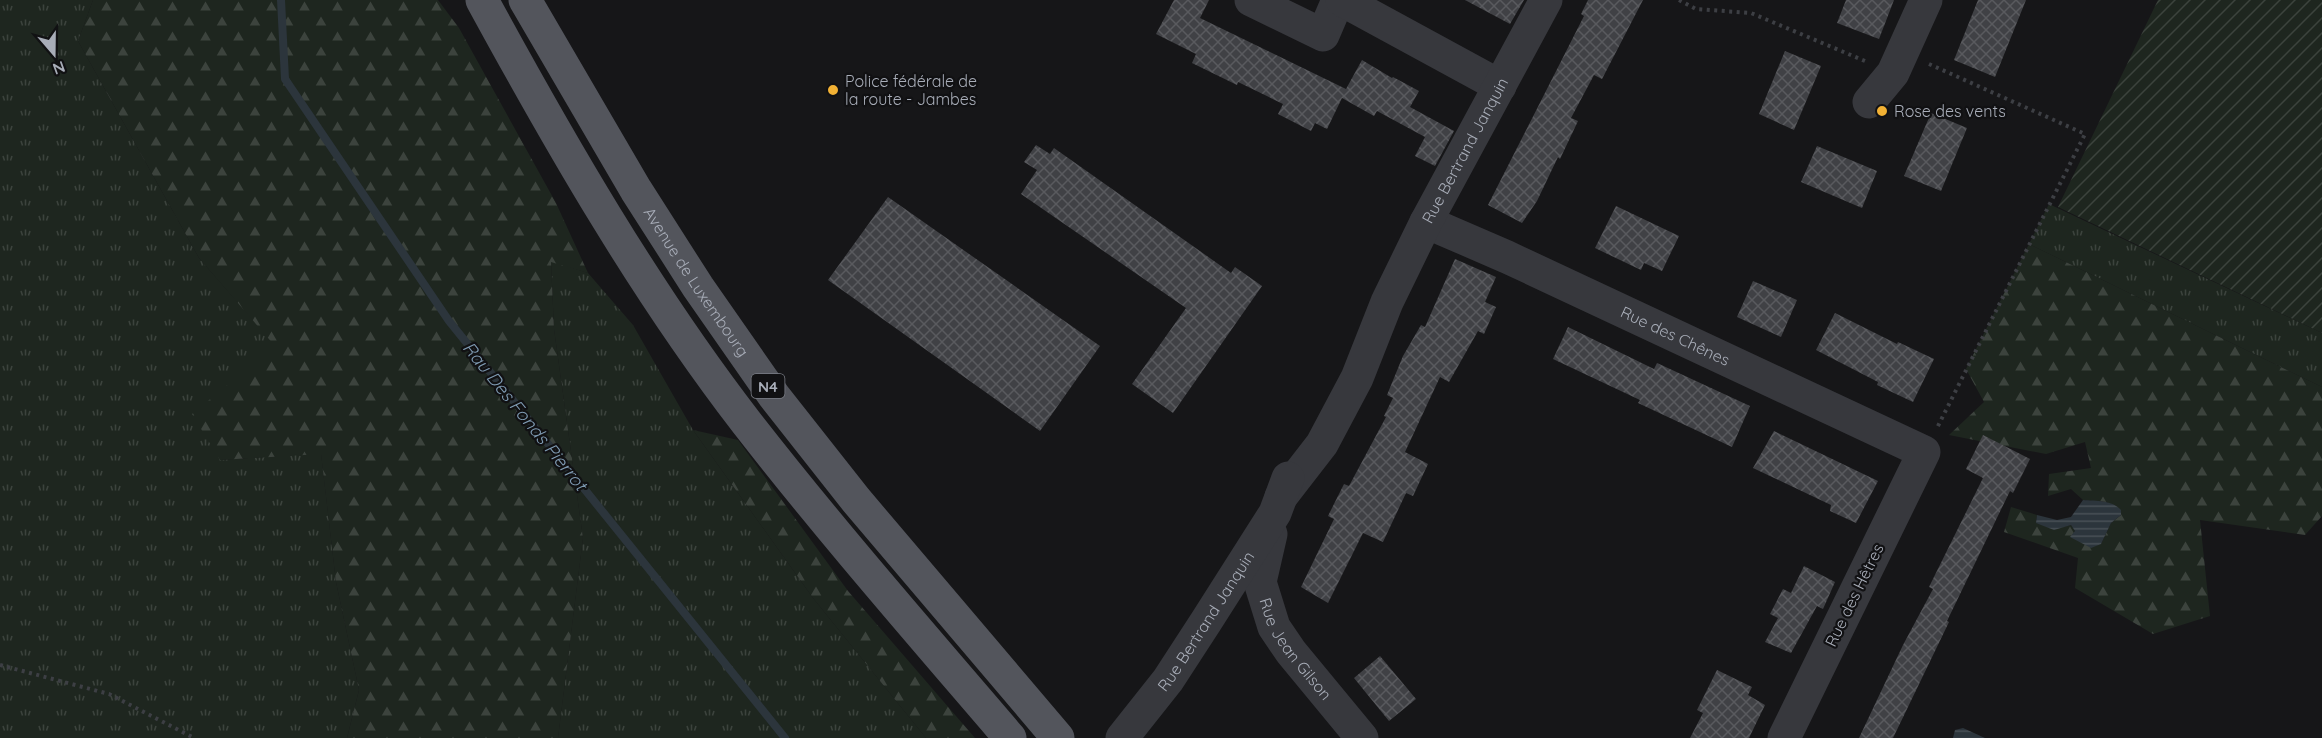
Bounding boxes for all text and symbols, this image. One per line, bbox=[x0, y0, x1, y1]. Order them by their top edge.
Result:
north arrow bbox=[24, 24, 84, 84]
text: N bbox=[50, 57, 68, 80]
place label: Police fédérale de la route - Jambes bbox=[845, 71, 977, 109]
street label: Rue Bertrand Janquin bbox=[1417, 74, 1512, 227]
marker: Police fédérale de la route - Jambes bbox=[826, 83, 840, 97]
place label: Rose des vents bbox=[1894, 101, 2006, 121]
marker: Rose des vents bbox=[1875, 104, 1889, 118]
street label: Avenue de Luxembourg bbox=[640, 203, 753, 360]
street label: Rue des Chênes bbox=[1618, 302, 1733, 370]
water label: Rau Des Fonds Pierrot bbox=[458, 337, 593, 497]
road number: N4 bbox=[752, 374, 784, 398]
street label: Rue des Hêtres bbox=[1820, 540, 1888, 650]
street label: Rue Bertrand Janquin bbox=[1153, 547, 1258, 695]
street label: Rue Jean Gilson bbox=[1256, 595, 1336, 704]

